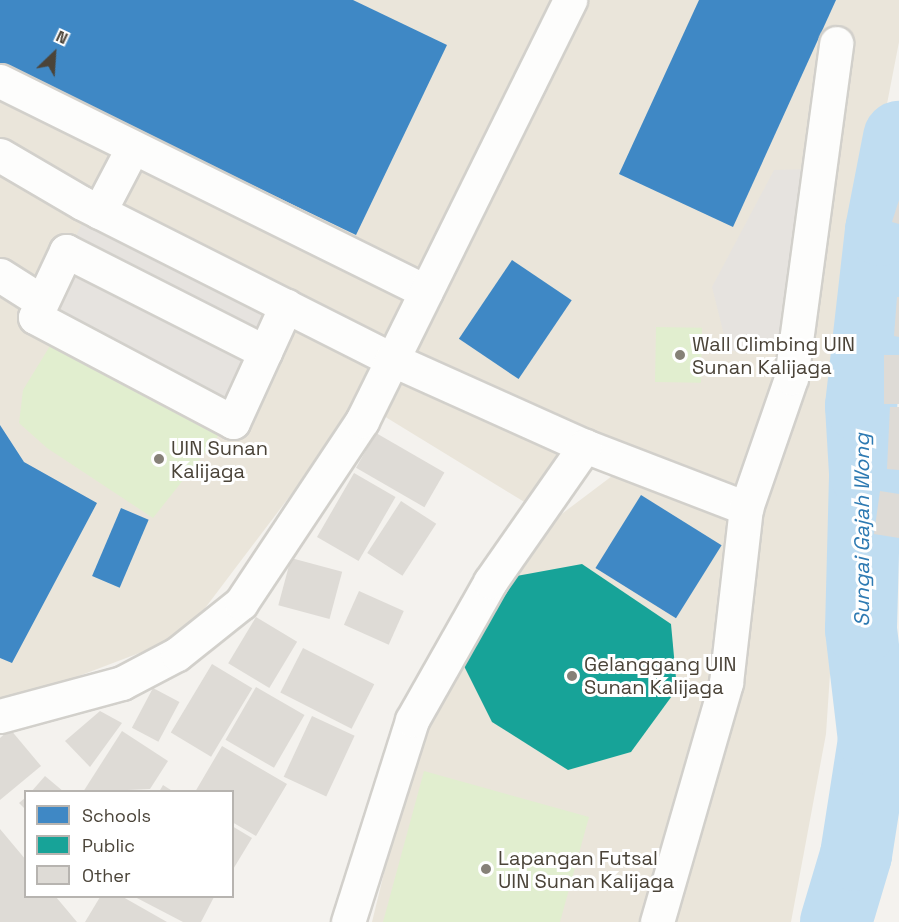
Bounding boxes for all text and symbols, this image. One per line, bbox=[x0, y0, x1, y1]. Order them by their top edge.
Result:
north arrow bbox=[24, 24, 84, 84]
text: N bbox=[53, 25, 71, 49]
place label: Wall Climbing UIN Sunan Kalijaga bbox=[692, 332, 855, 379]
marker: Wall Climbing UIN Sunan Kalijaga bbox=[673, 348, 687, 362]
water label: Sungai Gajah Wong bbox=[849, 433, 875, 627]
place label: UIN Sunan Kalijaga bbox=[171, 436, 268, 483]
marker: UIN Sunan Kalijaga bbox=[152, 452, 166, 466]
place label: Gelanggang UIN Sunan Kalijaga bbox=[584, 652, 737, 699]
marker: Gelanggang UIN Sunan Kalijaga bbox=[565, 669, 579, 683]
legend bbox=[24, 790, 234, 898]
text: Schools bbox=[82, 804, 151, 827]
text: Public bbox=[82, 834, 135, 857]
place label: Lapangan Futsal UIN Sunan Kalijaga bbox=[498, 846, 674, 893]
marker: Lapangan Futsal UIN Sunan Kalijaga bbox=[479, 862, 493, 876]
text: Other bbox=[82, 864, 131, 887]

